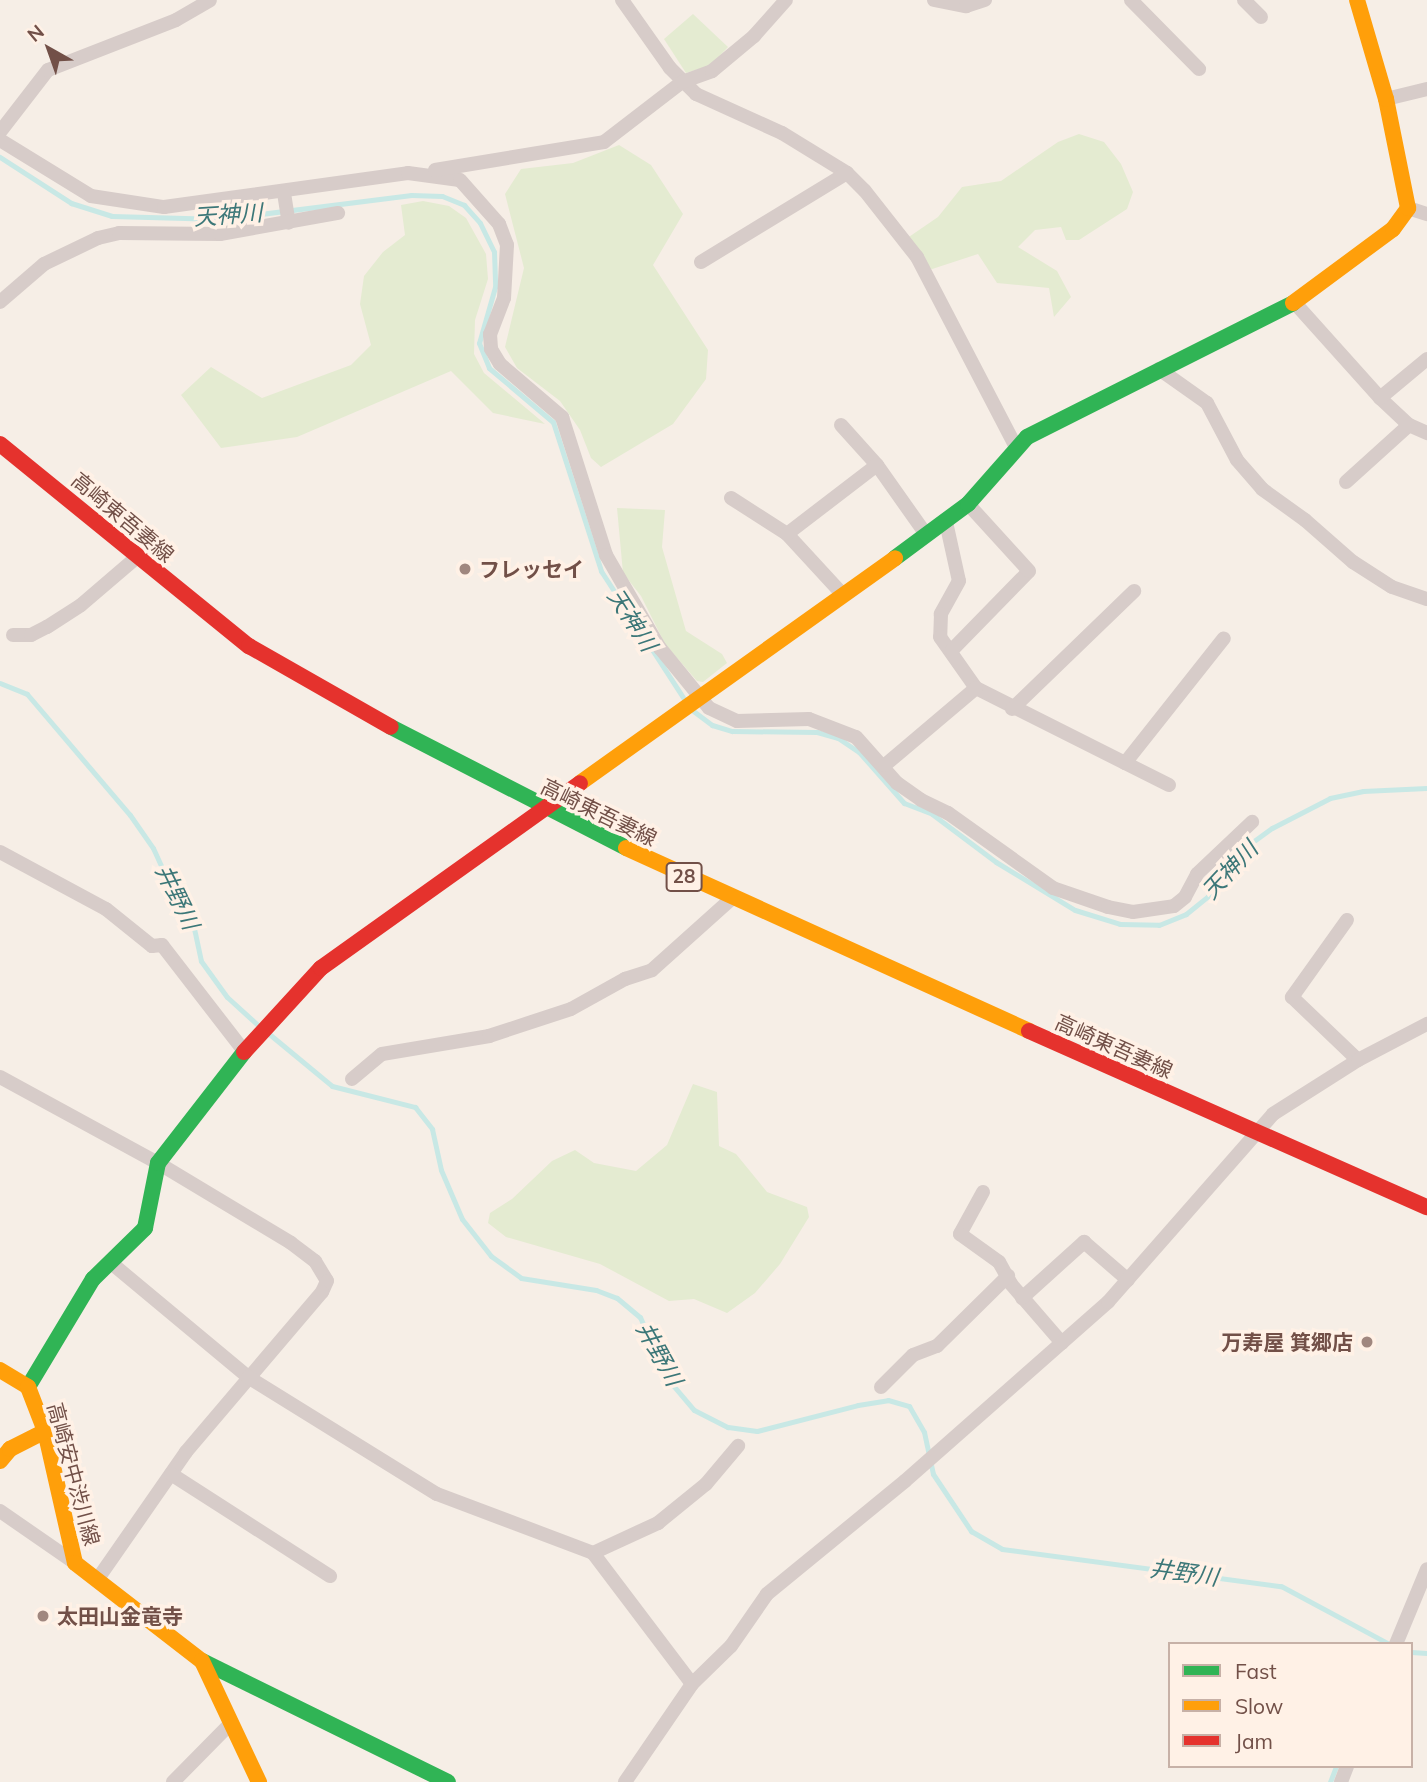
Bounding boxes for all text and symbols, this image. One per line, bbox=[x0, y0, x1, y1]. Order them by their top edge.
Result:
north arrow bbox=[14, 14, 84, 84]
text: N bbox=[22, 19, 49, 47]
water label: 天神川 bbox=[193, 199, 263, 231]
street label: 高崎東吾妻線 bbox=[67, 467, 179, 567]
place label: フレッセイ bbox=[479, 556, 584, 582]
marker: フレッセイ bbox=[457, 561, 473, 577]
water label: 天神川 bbox=[602, 584, 662, 656]
street label: 高崎東吾妻線 bbox=[537, 773, 661, 851]
water label: 天神川 bbox=[1196, 835, 1264, 905]
water label: 井野川 bbox=[149, 860, 205, 934]
road number: 28 bbox=[665, 862, 703, 892]
street label: 高崎東吾妻線 bbox=[1051, 1009, 1177, 1083]
water label: 井野川 bbox=[630, 1317, 688, 1391]
place label: 万寿屋 箕郷店 bbox=[1221, 1329, 1353, 1355]
marker: 万寿屋 箕郷店 bbox=[1359, 1334, 1375, 1350]
street label: 高崎安中渋川線 bbox=[43, 1400, 105, 1548]
water label: 井野川 bbox=[1148, 1555, 1220, 1591]
place label: 太田山金竜寺 bbox=[57, 1603, 183, 1629]
marker: 太田山金竜寺 bbox=[35, 1608, 51, 1624]
legend bbox=[1168, 1642, 1413, 1768]
text: Fast bbox=[1235, 1658, 1277, 1684]
text: Slow bbox=[1235, 1693, 1283, 1719]
text: Jam bbox=[1235, 1728, 1273, 1754]

